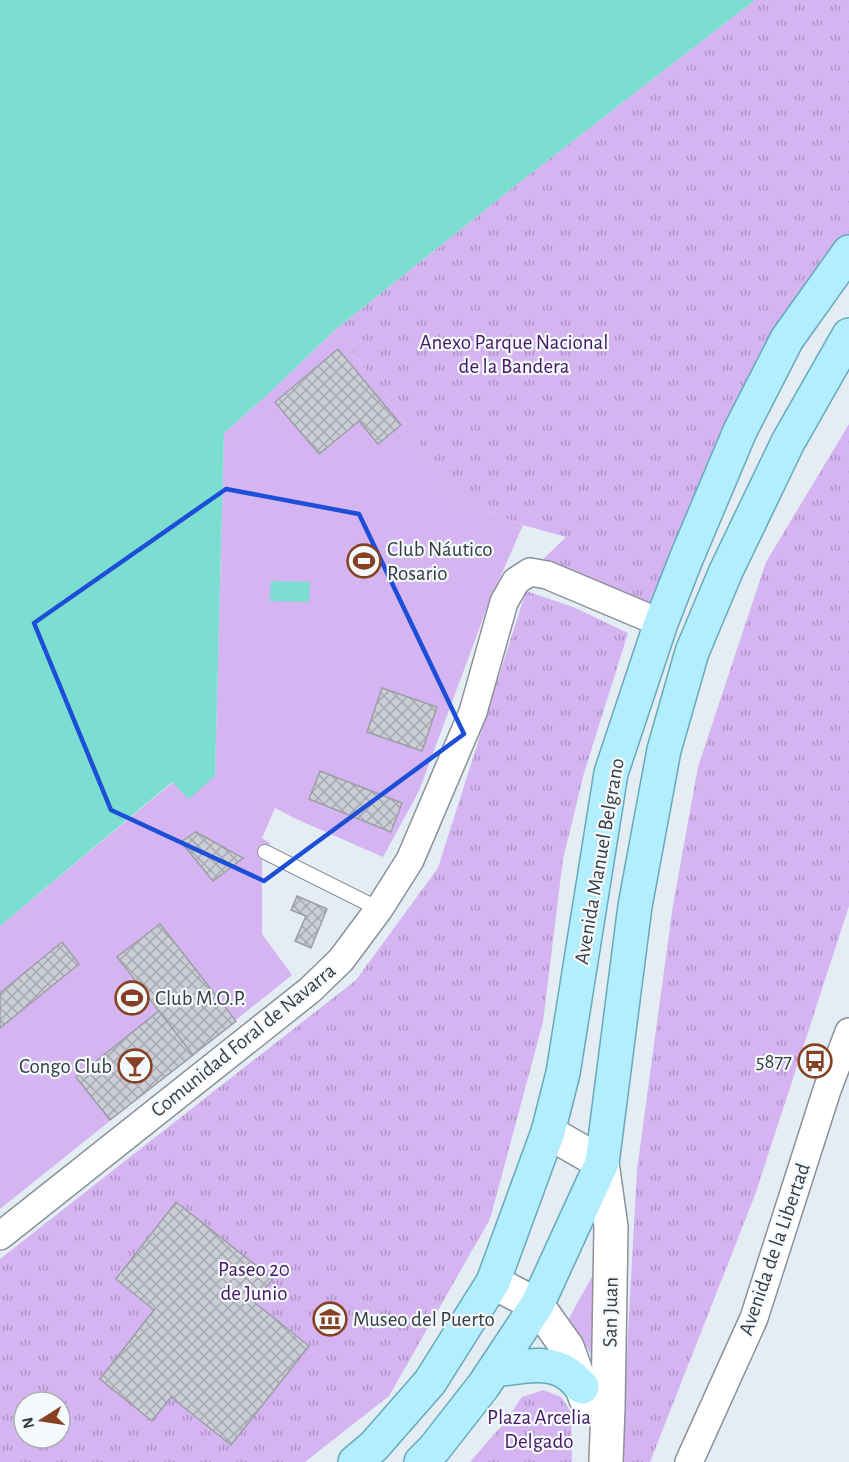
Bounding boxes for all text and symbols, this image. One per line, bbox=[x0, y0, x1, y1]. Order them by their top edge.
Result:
park label: Anexo Parque Nacional de la Bandera bbox=[420, 332, 608, 377]
place label: Club Náutico Rosario bbox=[387, 539, 493, 584]
sports icon: Club Náutico Rosario bbox=[346, 543, 382, 579]
street label: Avenida Manuel Belgrano bbox=[571, 756, 628, 966]
street label: Comunidad Foral de Navarra bbox=[147, 959, 340, 1121]
sports icon: Club M.O.P. bbox=[114, 980, 150, 1016]
place label: Club M.O.P. bbox=[155, 988, 246, 1009]
bus stop icon: 5877 bbox=[797, 1043, 833, 1079]
bar icon: Congo Club bbox=[117, 1048, 153, 1084]
place label: 5877 bbox=[756, 1051, 792, 1072]
place label: Congo Club bbox=[19, 1056, 112, 1077]
street label: Avenida de la Libertad bbox=[735, 1160, 814, 1338]
park label: Paseo 20 de Junio bbox=[218, 1259, 290, 1304]
street label: San Juan bbox=[599, 1277, 622, 1347]
museum icon: Museo del Puerto bbox=[312, 1301, 348, 1337]
place label: Museo del Puerto bbox=[353, 1309, 495, 1330]
north arrow bbox=[12, 1390, 72, 1450]
park label: Plaza Arcelia Delgado bbox=[487, 1407, 591, 1452]
text: N bbox=[19, 1416, 37, 1430]

